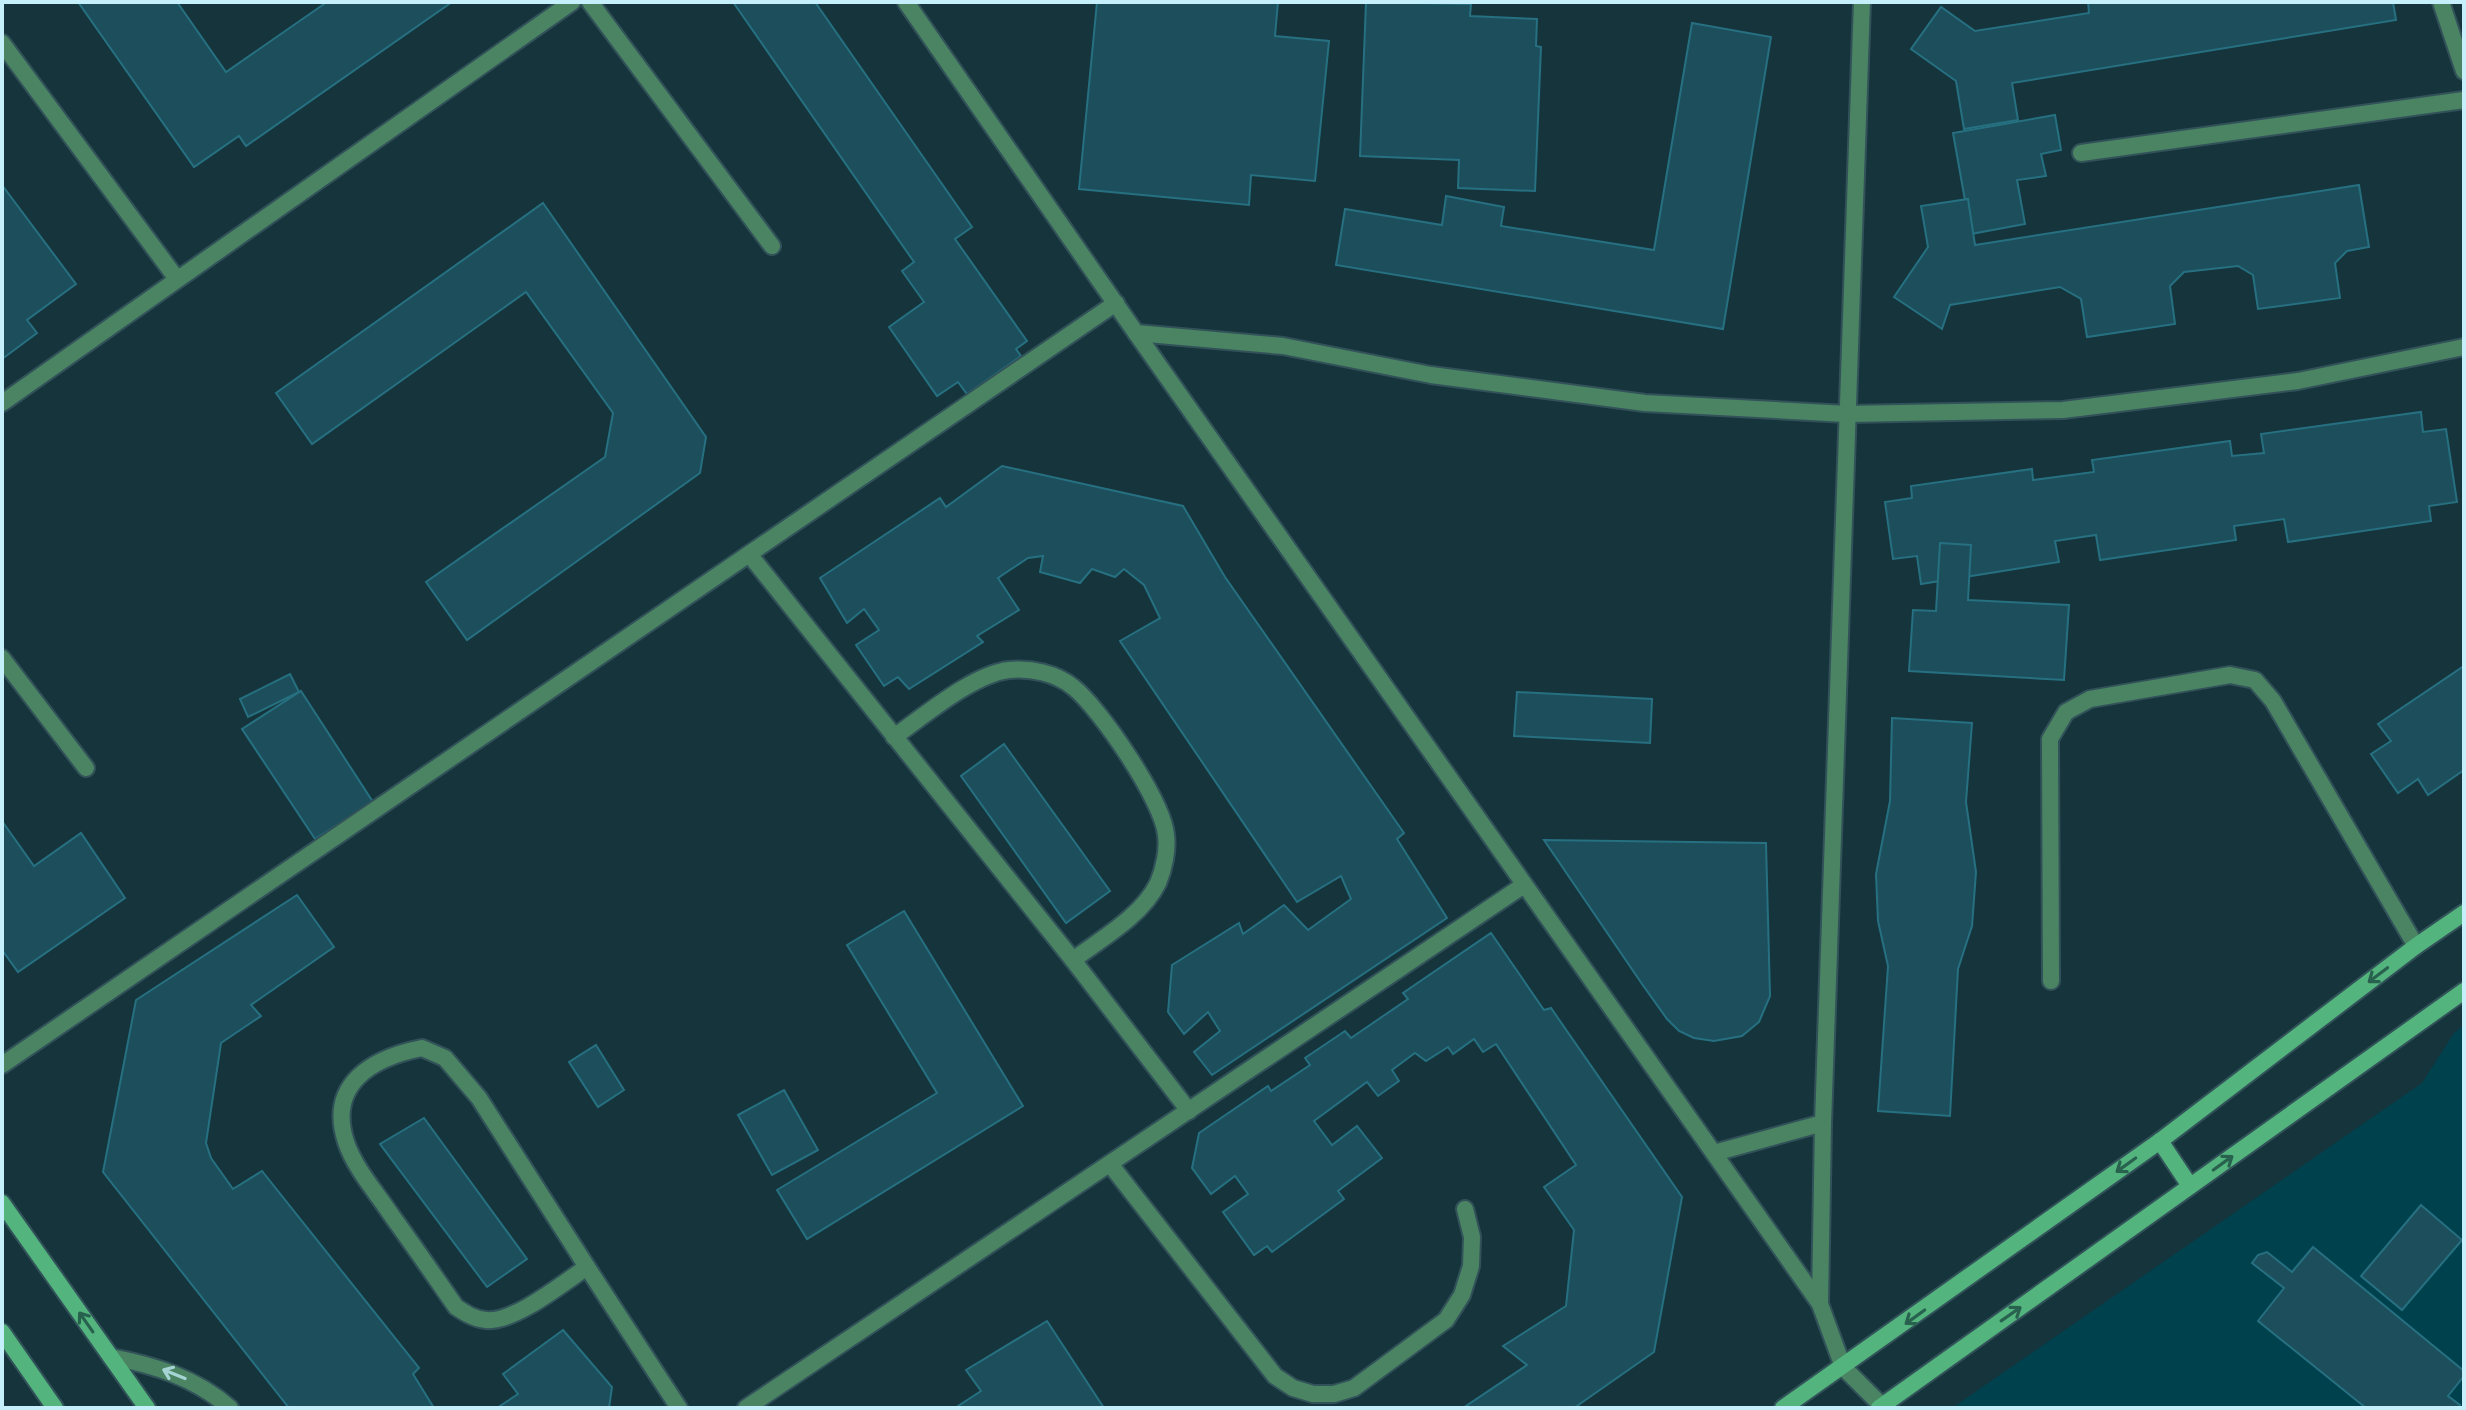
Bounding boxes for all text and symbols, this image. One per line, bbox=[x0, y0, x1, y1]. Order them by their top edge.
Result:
one-way arrow bbox=[2368, 966, 2389, 983]
one-way arrow bbox=[2211, 1155, 2233, 1171]
one-way arrow bbox=[2116, 1157, 2138, 1174]
one-way arrow bbox=[2000, 1306, 2022, 1322]
one-way arrow bbox=[1904, 1308, 1926, 1325]
one-way arrow bbox=[78, 1311, 94, 1333]
one-way arrow bbox=[162, 1366, 187, 1380]

